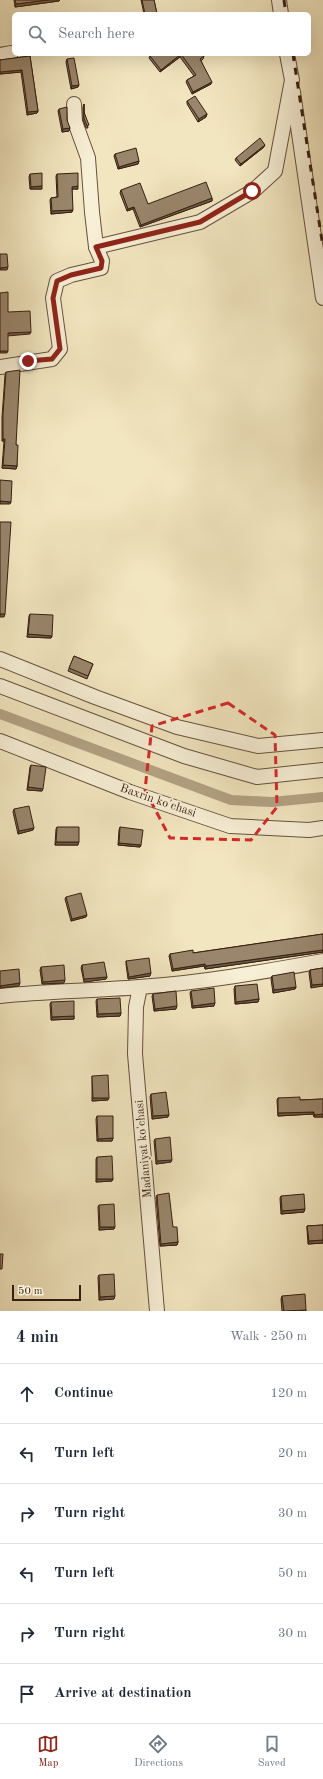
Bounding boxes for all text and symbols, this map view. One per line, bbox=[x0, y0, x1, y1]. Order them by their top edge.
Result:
search box bbox=[12, 12, 311, 56]
icon: search bbox=[26, 23, 48, 45]
text: Search here bbox=[58, 27, 135, 42]
route start bbox=[243, 182, 261, 200]
route end bbox=[19, 352, 37, 370]
street label: Baxrin ko'chasi bbox=[118, 782, 198, 820]
street label: Madaniyat ko'chasi bbox=[134, 1099, 154, 1199]
scale bar bbox=[12, 1283, 81, 1302]
text: 50 m bbox=[18, 1286, 43, 1297]
text: 4 min bbox=[16, 1329, 59, 1346]
text: Walk · 250 m bbox=[230, 1330, 307, 1343]
icon: ahead bbox=[16, 1383, 38, 1405]
text: Continue bbox=[54, 1386, 113, 1401]
text: 120 m bbox=[270, 1387, 307, 1400]
icon: left bbox=[16, 1443, 38, 1465]
text: Turn left bbox=[54, 1446, 114, 1461]
text: 20 m bbox=[278, 1447, 307, 1460]
icon: right bbox=[16, 1503, 38, 1525]
text: Turn right bbox=[54, 1506, 125, 1521]
text: 30 m bbox=[278, 1507, 307, 1520]
icon: left bbox=[16, 1563, 38, 1585]
text: Turn left bbox=[54, 1566, 114, 1581]
text: 50 m bbox=[278, 1567, 307, 1580]
icon: right bbox=[16, 1623, 38, 1645]
text: Turn right bbox=[54, 1626, 125, 1641]
text: 30 m bbox=[278, 1627, 307, 1640]
icon: arrive bbox=[16, 1683, 38, 1705]
text: Arrive at destination bbox=[54, 1686, 192, 1701]
tab: Map bbox=[37, 1733, 59, 1771]
tab: Directions bbox=[134, 1733, 183, 1771]
tab: Saved bbox=[258, 1733, 286, 1771]

